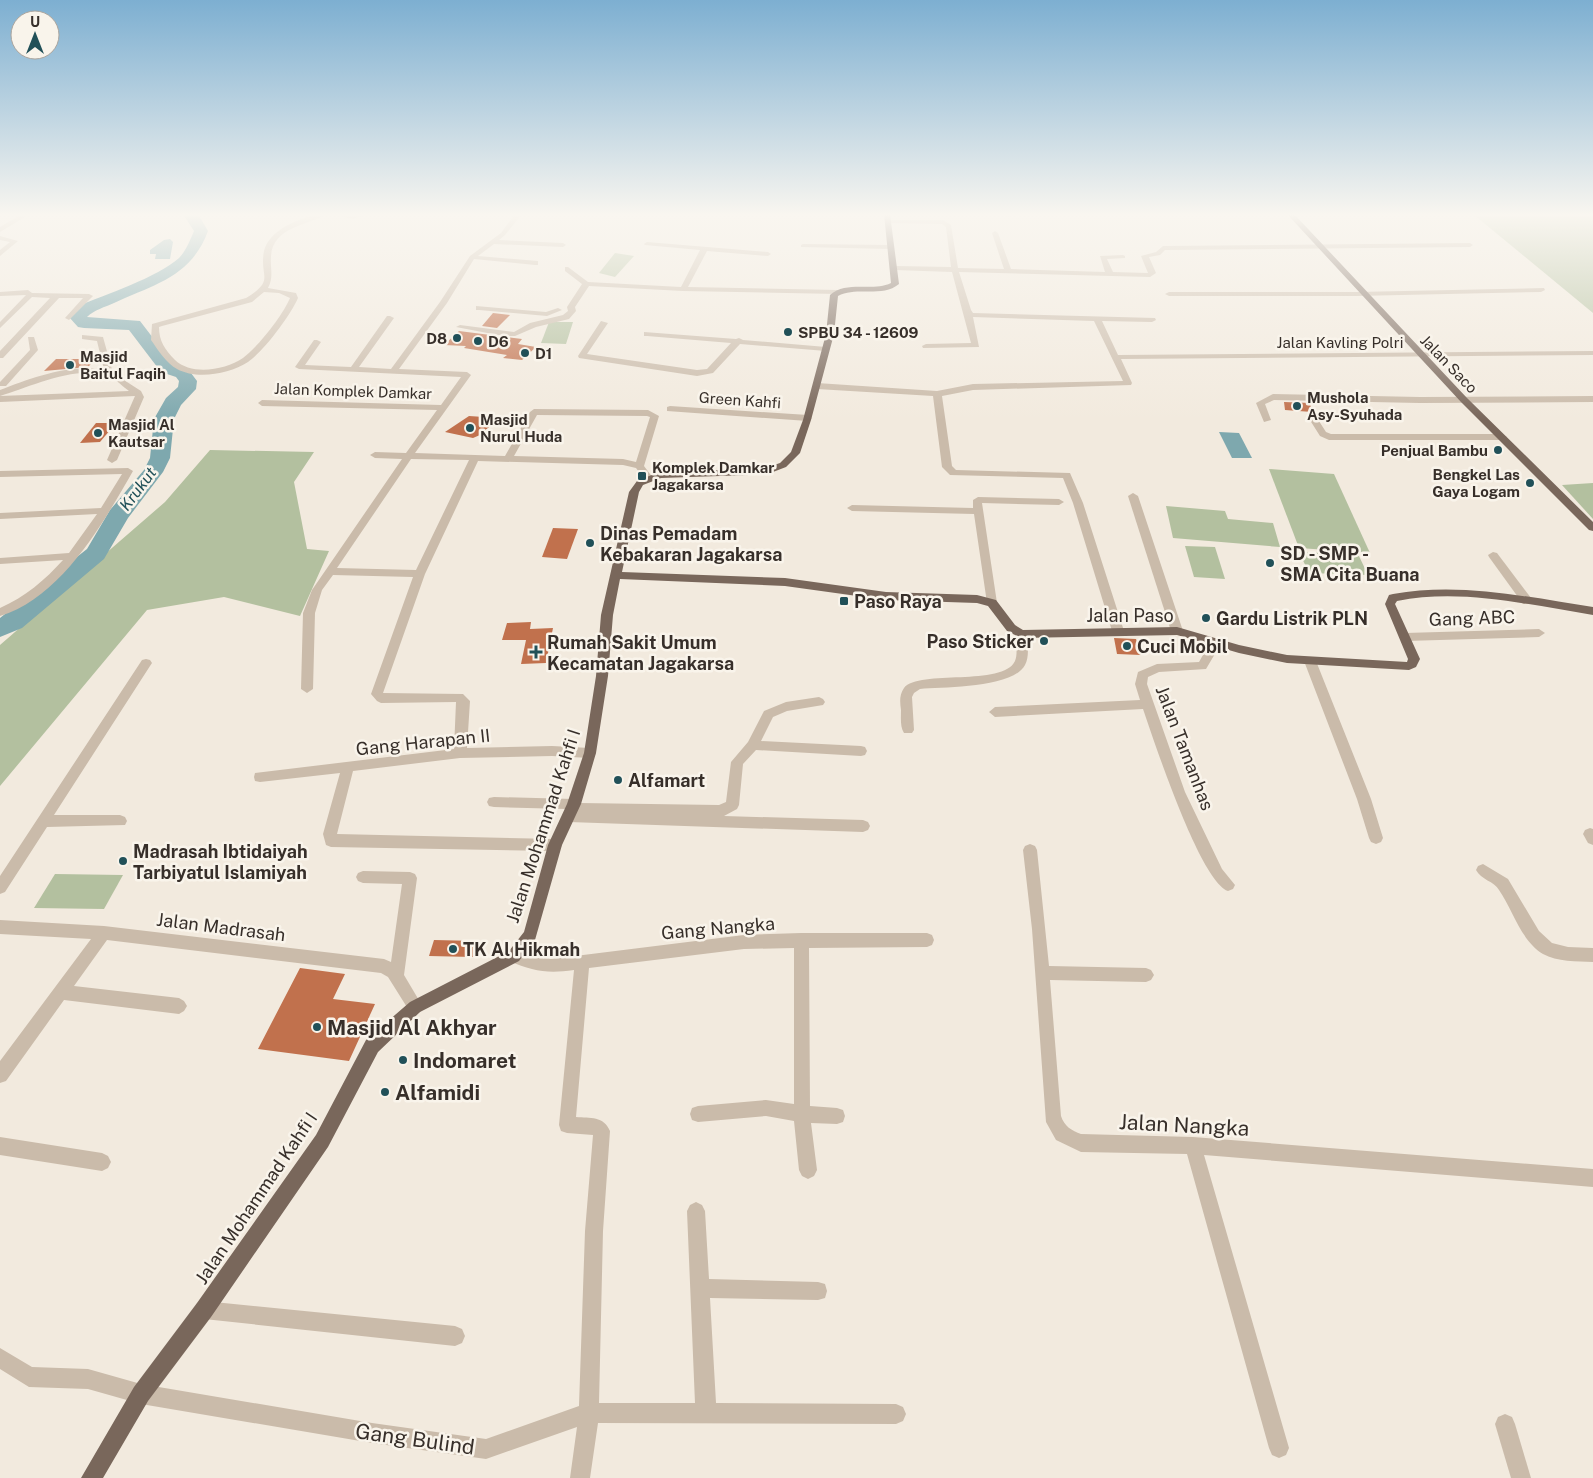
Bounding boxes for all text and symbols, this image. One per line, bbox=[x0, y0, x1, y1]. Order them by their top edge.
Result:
north arrow bbox=[10, 10, 60, 60]
text: U bbox=[30, 14, 40, 30]
place label: SPBU 34 - 12609 bbox=[798, 324, 919, 341]
marker: SPBU 34 - 12609 bbox=[782, 326, 794, 338]
place label: D8 bbox=[426, 330, 447, 347]
street label: Jalan Saco bbox=[1417, 331, 1481, 397]
marker: D8 bbox=[451, 332, 463, 344]
place label: D6 bbox=[488, 333, 509, 350]
street label: Jalan Kavling Polri bbox=[1277, 334, 1403, 351]
marker: D6 bbox=[472, 335, 484, 347]
place label: D1 bbox=[535, 345, 552, 362]
marker: D1 bbox=[519, 347, 531, 359]
place label: Masjid Baitul Faqih bbox=[80, 348, 166, 382]
marker: Masjid Baitul Faqih bbox=[64, 359, 76, 371]
street label: Jalan Komplek Damkar bbox=[274, 380, 432, 402]
street label: Green Kahfi bbox=[698, 389, 782, 411]
place label: Mushola Asy-Syuhada bbox=[1307, 389, 1402, 423]
marker: Mushola Asy-Syuhada bbox=[1291, 400, 1303, 412]
place label: Masjid Nurul Huda bbox=[480, 411, 562, 445]
place label: Masjid Al Kautsar bbox=[108, 416, 175, 450]
marker: Masjid Nurul Huda bbox=[464, 422, 476, 434]
marker: Masjid Al Kautsar bbox=[92, 427, 104, 439]
place label: Penjual Bambu bbox=[1381, 442, 1488, 459]
marker: Penjual Bambu bbox=[1492, 444, 1504, 456]
place label: Komplek Damkar Jagakarsa bbox=[652, 459, 775, 493]
water label: Krukut bbox=[116, 464, 160, 514]
place label: Bengkel Las Gaya Logam bbox=[1432, 466, 1520, 500]
marker: Komplek Damkar Jagakarsa bbox=[636, 470, 648, 482]
marker: Bengkel Las Gaya Logam bbox=[1524, 477, 1536, 489]
place label: Dinas Pemadam Kebakaran Jagakarsa bbox=[600, 523, 782, 565]
marker: Dinas Pemadam Kebakaran Jagakarsa bbox=[584, 537, 596, 549]
place label: SD - SMP - SMA Cita Buana bbox=[1280, 543, 1420, 585]
marker: SD - SMP - SMA Cita Buana bbox=[1264, 557, 1276, 569]
place label: Paso Raya bbox=[854, 591, 942, 612]
marker: Paso Raya bbox=[838, 595, 850, 607]
street label: Jalan Paso bbox=[1086, 605, 1174, 626]
street label: Gang ABC bbox=[1429, 606, 1515, 630]
place label: Gardu Listrik PLN bbox=[1216, 608, 1368, 629]
marker: Gardu Listrik PLN bbox=[1200, 612, 1212, 624]
place label: Paso Sticker bbox=[927, 631, 1035, 652]
place label: Rumah Sakit Umum Kecamatan Jagakarsa bbox=[547, 632, 734, 674]
marker: Paso Sticker bbox=[1038, 635, 1050, 647]
place label: Cuci Mobil bbox=[1137, 636, 1228, 657]
marker: Cuci Mobil bbox=[1121, 640, 1133, 652]
marker: Rumah Sakit Umum Kecamatan Jagakarsa bbox=[529, 645, 543, 659]
street label: Jalan Tamanhas bbox=[1152, 683, 1218, 813]
street label: Gang Harapan II bbox=[355, 725, 491, 759]
street label: Jalan Mohammad Kahfi I bbox=[502, 726, 584, 926]
place label: Alfamart bbox=[628, 770, 705, 791]
marker: Alfamart bbox=[612, 774, 624, 786]
place label: Madrasah Ibtidaiyah Tarbiyatul Islamiyah bbox=[133, 841, 308, 883]
marker: Madrasah Ibtidaiyah Tarbiyatul Islamiyah bbox=[117, 855, 129, 867]
street label: Jalan Madrasah bbox=[155, 909, 287, 945]
street label: Gang Nangka bbox=[660, 913, 776, 943]
place label: TK Al Hikmah bbox=[463, 939, 580, 960]
marker: TK Al Hikmah bbox=[447, 943, 459, 955]
place label: Masjid Al Akhyar bbox=[327, 1015, 497, 1040]
marker: Masjid Al Akhyar bbox=[311, 1021, 323, 1033]
place label: Indomaret bbox=[413, 1048, 517, 1073]
marker: Indomaret bbox=[397, 1054, 409, 1066]
place label: Alfamidi bbox=[395, 1080, 480, 1105]
marker: Alfamidi bbox=[379, 1086, 391, 1098]
street label: Jalan Mohammad Kahfi I bbox=[191, 1108, 321, 1288]
street label: Jalan Nangka bbox=[1118, 1109, 1250, 1141]
street label: Gang Bulind bbox=[354, 1418, 476, 1460]

